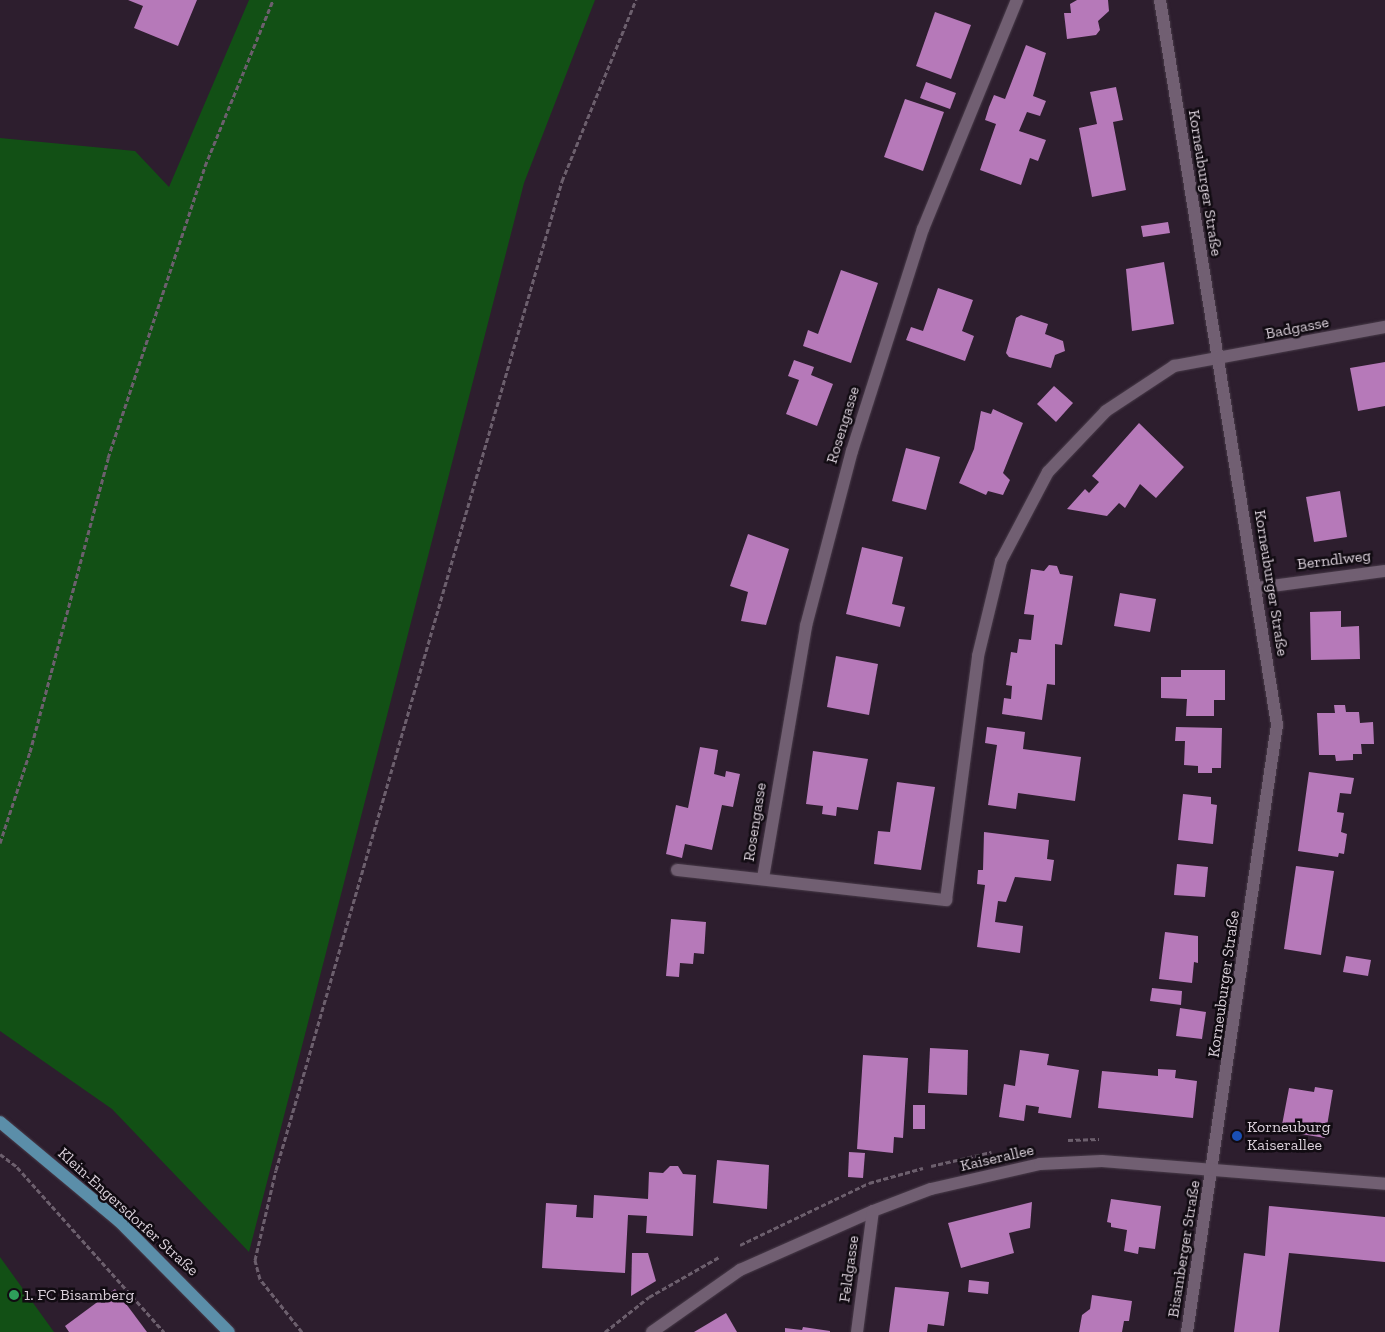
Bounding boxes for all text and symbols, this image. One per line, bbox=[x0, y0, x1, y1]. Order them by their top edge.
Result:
street label: Korneuburger Straße bbox=[1184, 108, 1226, 258]
street label: Badgasse bbox=[1264, 312, 1330, 344]
street label: Rosengasse bbox=[822, 384, 864, 466]
street label: Korneuburger Straße bbox=[1250, 508, 1292, 658]
street label: Berndlweg bbox=[1296, 546, 1372, 574]
street label: Rosengasse bbox=[739, 781, 771, 863]
street label: Korneuburger Straße bbox=[1204, 909, 1244, 1059]
place label: Korneuburg Kaiserallee bbox=[1247, 1117, 1331, 1155]
marker: Korneuburg Kaiserallee bbox=[1231, 1130, 1243, 1142]
street label: Kaiserallee bbox=[958, 1140, 1036, 1176]
street label: Klein-Engersdorfer Straße bbox=[54, 1144, 202, 1280]
street label: Bisamberger Straße bbox=[1164, 1179, 1204, 1319]
street label: Feldgasse bbox=[835, 1234, 863, 1304]
place label: 1. FC Bisamberg bbox=[24, 1285, 134, 1305]
marker: 1. FC Bisamberg bbox=[8, 1289, 20, 1301]

